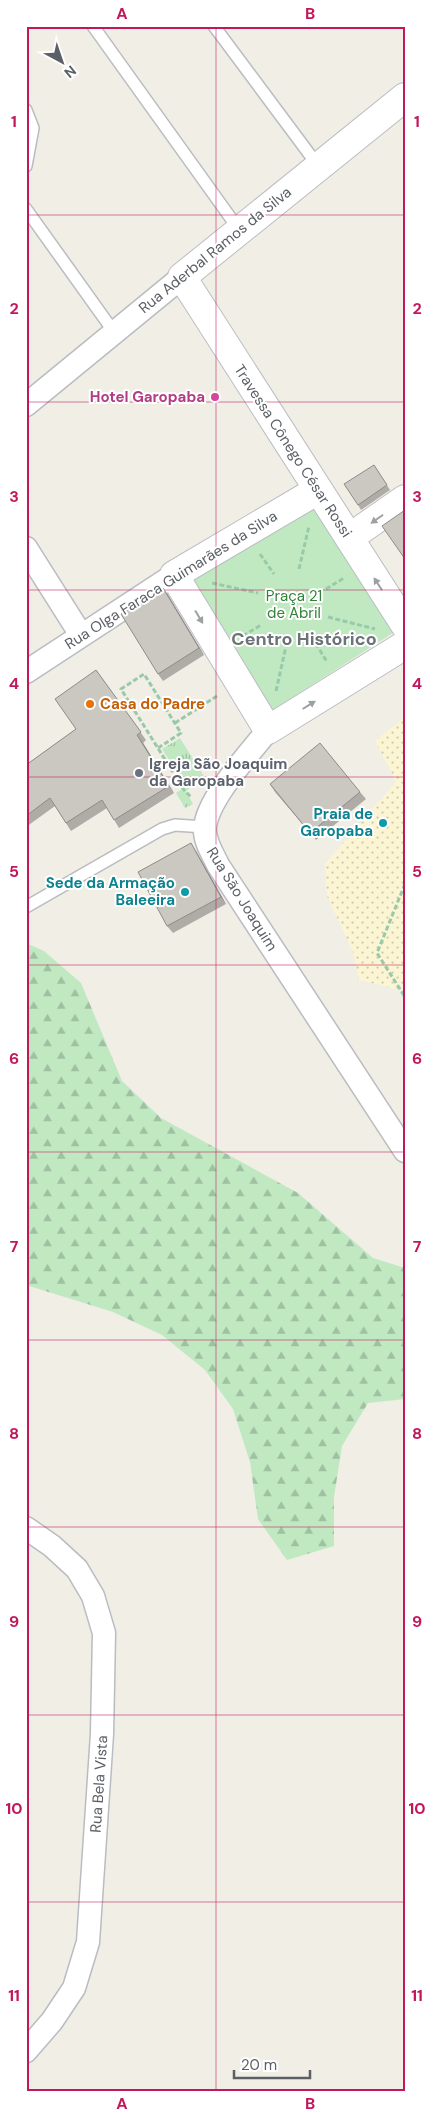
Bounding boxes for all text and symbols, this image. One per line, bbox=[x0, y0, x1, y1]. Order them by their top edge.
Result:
text: A bbox=[116, 3, 128, 24]
text: B bbox=[305, 3, 315, 24]
north arrow bbox=[38, 38, 88, 88]
text: N bbox=[61, 62, 80, 82]
text: 1 bbox=[11, 111, 17, 132]
text: 1 bbox=[414, 111, 420, 132]
street label: Rua Aderbal Ramos da Silva bbox=[134, 182, 296, 318]
text: 2 bbox=[9, 298, 19, 319]
text: 2 bbox=[412, 298, 422, 319]
street label: Travessa Cônego César Rossi bbox=[229, 361, 357, 541]
place label: Hotel Garopaba bbox=[90, 387, 205, 407]
marker: Hotel Garopaba bbox=[209, 391, 221, 403]
text: 3 bbox=[9, 486, 19, 507]
text: 3 bbox=[412, 486, 422, 507]
street label: Rua Olga Faraca Guimarães da Silva bbox=[61, 506, 281, 654]
one-way arrow bbox=[370, 514, 384, 524]
one-way arrow bbox=[374, 578, 383, 591]
park label: Praça 21 de Abril bbox=[266, 586, 322, 623]
one-way arrow bbox=[195, 610, 204, 623]
district label: Centro Histórico bbox=[231, 627, 377, 651]
text: 4 bbox=[9, 673, 19, 694]
text: 4 bbox=[412, 673, 422, 694]
place label: Casa do Padre bbox=[100, 694, 205, 714]
marker: Casa do Padre bbox=[84, 698, 96, 710]
one-way arrow bbox=[302, 700, 316, 709]
place label: Igreja São Joaquim da Garopaba bbox=[149, 754, 287, 791]
marker: Igreja São Joaquim da Garopaba bbox=[133, 767, 145, 779]
place label: Praia de Garopaba bbox=[300, 804, 373, 841]
marker: Praia de Garopaba bbox=[377, 817, 389, 829]
street label: Rua São Joaquim bbox=[202, 843, 282, 955]
text: 5 bbox=[9, 861, 19, 882]
text: 5 bbox=[412, 861, 422, 882]
place label: Sede da Armação Baleeira bbox=[46, 873, 175, 910]
marker: Sede da Armação Baleeira bbox=[179, 886, 191, 898]
text: 6 bbox=[9, 1048, 19, 1069]
text: 6 bbox=[412, 1048, 422, 1069]
text: 7 bbox=[10, 1236, 19, 1257]
text: 7 bbox=[413, 1236, 422, 1257]
text: 8 bbox=[9, 1423, 19, 1444]
text: 8 bbox=[412, 1423, 422, 1444]
text: 9 bbox=[9, 1611, 19, 1632]
text: 9 bbox=[412, 1611, 422, 1632]
street label: Rua Bela Vista bbox=[86, 1735, 112, 1833]
text: 10 bbox=[5, 1798, 23, 1819]
text: 10 bbox=[408, 1798, 426, 1819]
text: 11 bbox=[8, 1985, 20, 2006]
text: 11 bbox=[411, 1985, 423, 2006]
scale bar bbox=[234, 2047, 310, 2079]
text: 20 m bbox=[241, 2055, 277, 2075]
text: A bbox=[116, 2093, 128, 2114]
text: B bbox=[305, 2093, 315, 2114]

